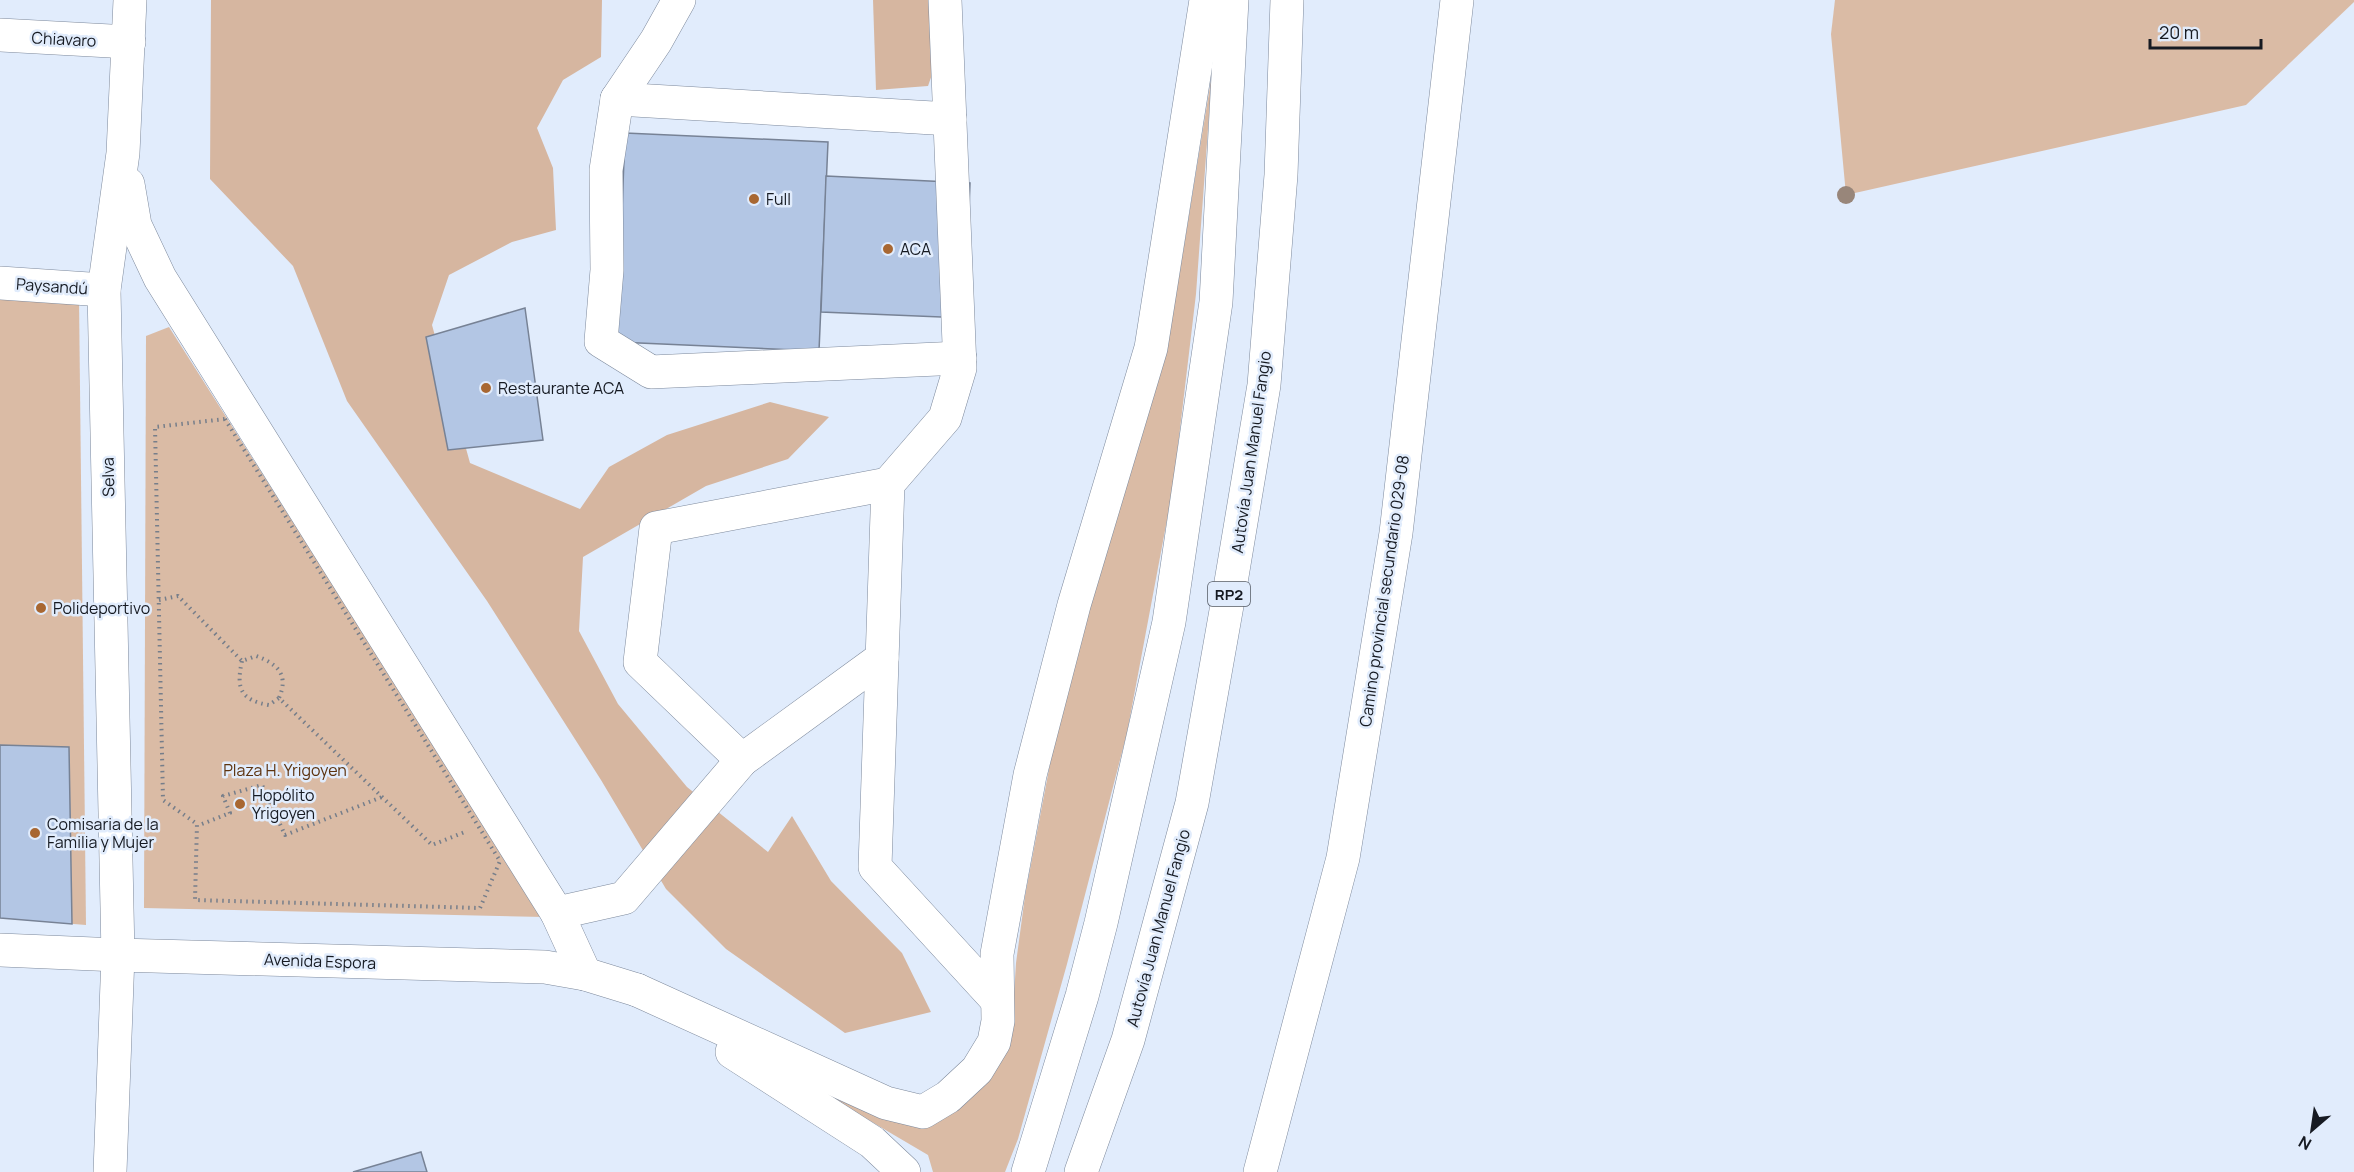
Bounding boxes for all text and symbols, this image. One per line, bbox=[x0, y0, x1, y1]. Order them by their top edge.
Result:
scale bar bbox=[2150, 12, 2261, 50]
text: 20 m bbox=[2159, 20, 2199, 44]
street label: Chiavaro bbox=[31, 26, 97, 52]
place label: Full bbox=[766, 188, 791, 210]
marker: Full bbox=[747, 192, 761, 206]
place label: ACA bbox=[900, 238, 931, 260]
marker: ACA bbox=[881, 242, 895, 256]
street label: Paysandú bbox=[15, 273, 89, 299]
street label: Autovía Juan Manuel Fangio bbox=[1226, 350, 1276, 554]
place label: Restaurante ACA bbox=[498, 377, 624, 399]
marker: Restaurante ACA bbox=[479, 381, 493, 395]
street label: Camino provincial secundario 029-08 bbox=[1354, 454, 1414, 728]
street label: Selva bbox=[97, 457, 119, 497]
road number: RP2 bbox=[1208, 582, 1250, 606]
place label: Polideportivo bbox=[53, 597, 150, 619]
marker: Polideportivo bbox=[34, 601, 48, 615]
park label: Plaza H. Yrigoyen bbox=[223, 759, 347, 781]
place label: Hopólito Yrigoyen bbox=[252, 784, 315, 824]
marker: Hopólito Yrigoyen bbox=[233, 797, 247, 811]
place label: Comisaria de la Familia y Mujer bbox=[47, 813, 159, 853]
marker: Comisaria de la Familia y Mujer bbox=[28, 826, 42, 840]
street label: Autovía Juan Manuel Fangio bbox=[1121, 827, 1195, 1029]
street label: Avenida Espora bbox=[264, 948, 376, 974]
north arrow bbox=[2282, 1100, 2342, 1160]
text: N bbox=[2294, 1131, 2315, 1156]

